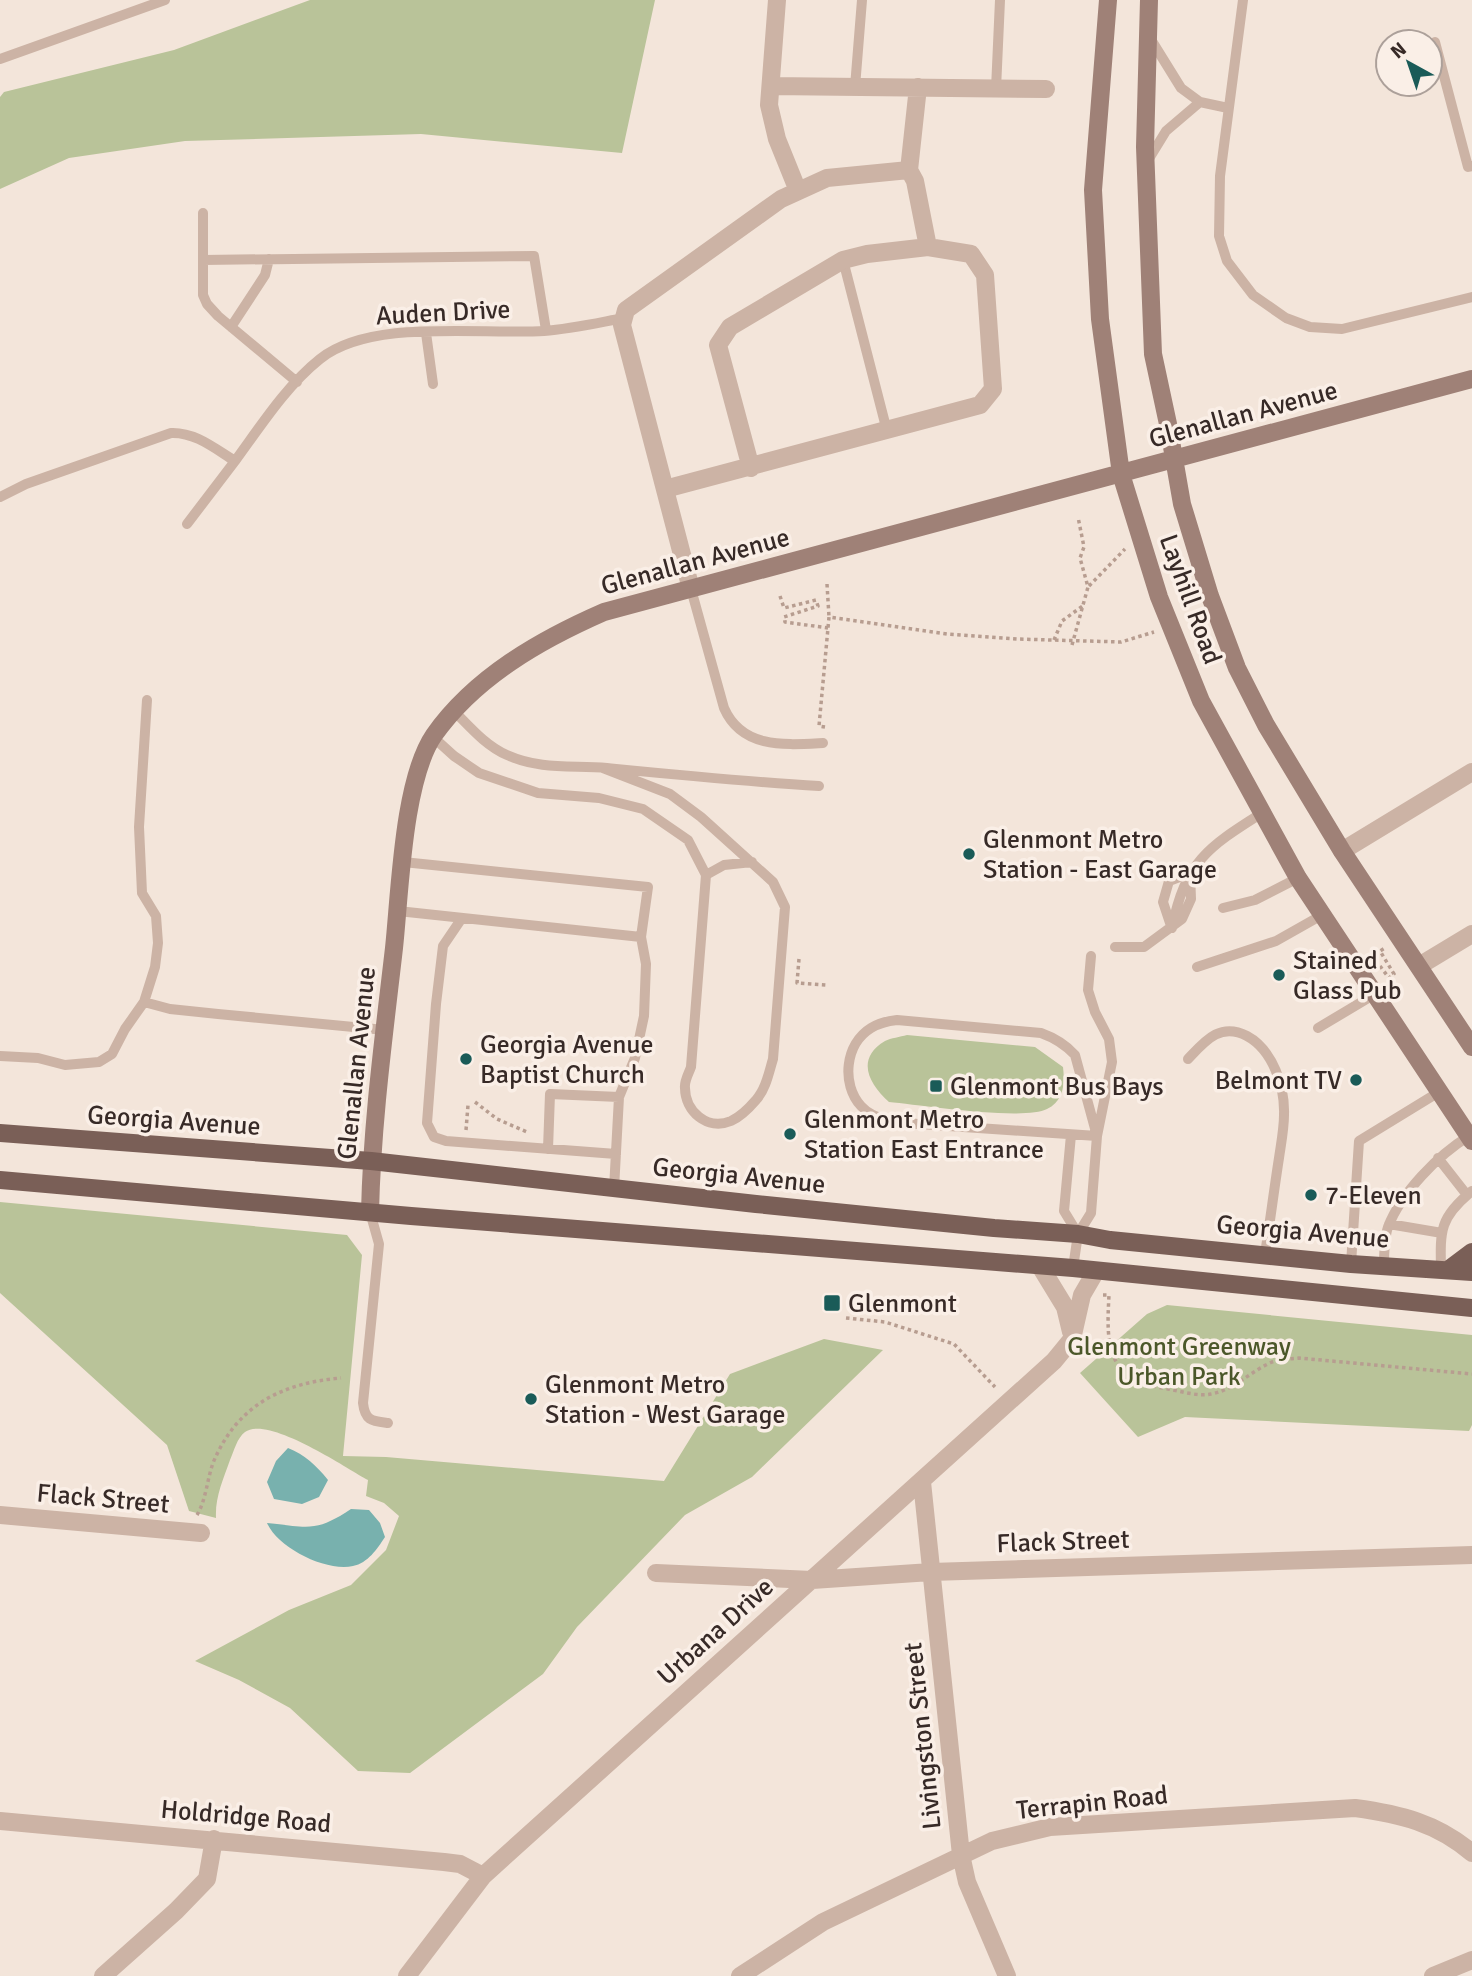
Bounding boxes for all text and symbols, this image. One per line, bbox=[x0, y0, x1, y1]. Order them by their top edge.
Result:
north arrow bbox=[1374, 28, 1444, 98]
text: N bbox=[1386, 37, 1411, 64]
street label: Auden Drive bbox=[375, 293, 511, 333]
street label: Glenallan Avenue bbox=[1145, 374, 1341, 456]
street label: Glenallan Avenue bbox=[597, 521, 793, 603]
street label: Layhill Road bbox=[1152, 530, 1228, 669]
place label: Glenmont Metro Station - East Garage bbox=[983, 824, 1217, 886]
marker: Glenmont Metro Station - East Garage bbox=[961, 846, 977, 862]
place label: Stained Glass Pub bbox=[1293, 945, 1401, 1007]
street label: Glenallan Avenue bbox=[331, 965, 383, 1161]
marker: Stained Glass Pub bbox=[1271, 967, 1287, 983]
place label: Georgia Avenue Baptist Church bbox=[480, 1029, 654, 1091]
marker: Georgia Avenue Baptist Church bbox=[458, 1051, 474, 1067]
place label: Belmont TV bbox=[1215, 1065, 1342, 1097]
place label: Glenmont Bus Bays bbox=[950, 1071, 1164, 1103]
marker: Belmont TV bbox=[1348, 1072, 1364, 1088]
marker: Glenmont Bus Bays bbox=[928, 1078, 944, 1094]
street label: Georgia Avenue bbox=[86, 1099, 262, 1143]
place label: Glenmont Metro Station East Entrance bbox=[804, 1104, 1044, 1166]
marker: Glenmont Metro Station East Entrance bbox=[782, 1126, 798, 1142]
street label: Georgia Avenue bbox=[651, 1151, 827, 1201]
place label: 7-Eleven bbox=[1325, 1180, 1422, 1212]
marker: 7-Eleven bbox=[1303, 1187, 1319, 1203]
street label: Georgia Avenue bbox=[1215, 1208, 1391, 1255]
place label: Glenmont bbox=[848, 1288, 957, 1320]
marker: Glenmont bbox=[822, 1293, 842, 1313]
park label: Glenmont Greenway Urban Park bbox=[1067, 1331, 1291, 1393]
place label: Glenmont Metro Station - West Garage bbox=[545, 1369, 785, 1431]
marker: Glenmont Metro Station - West Garage bbox=[523, 1391, 539, 1407]
street label: Flack Street bbox=[35, 1477, 171, 1521]
street label: Flack Street bbox=[996, 1524, 1130, 1560]
street label: Urbana Drive bbox=[651, 1571, 780, 1692]
street label: Livingston Street bbox=[897, 1641, 949, 1831]
street label: Terrapin Road bbox=[1015, 1779, 1169, 1827]
street label: Holdridge Road bbox=[159, 1794, 333, 1840]

